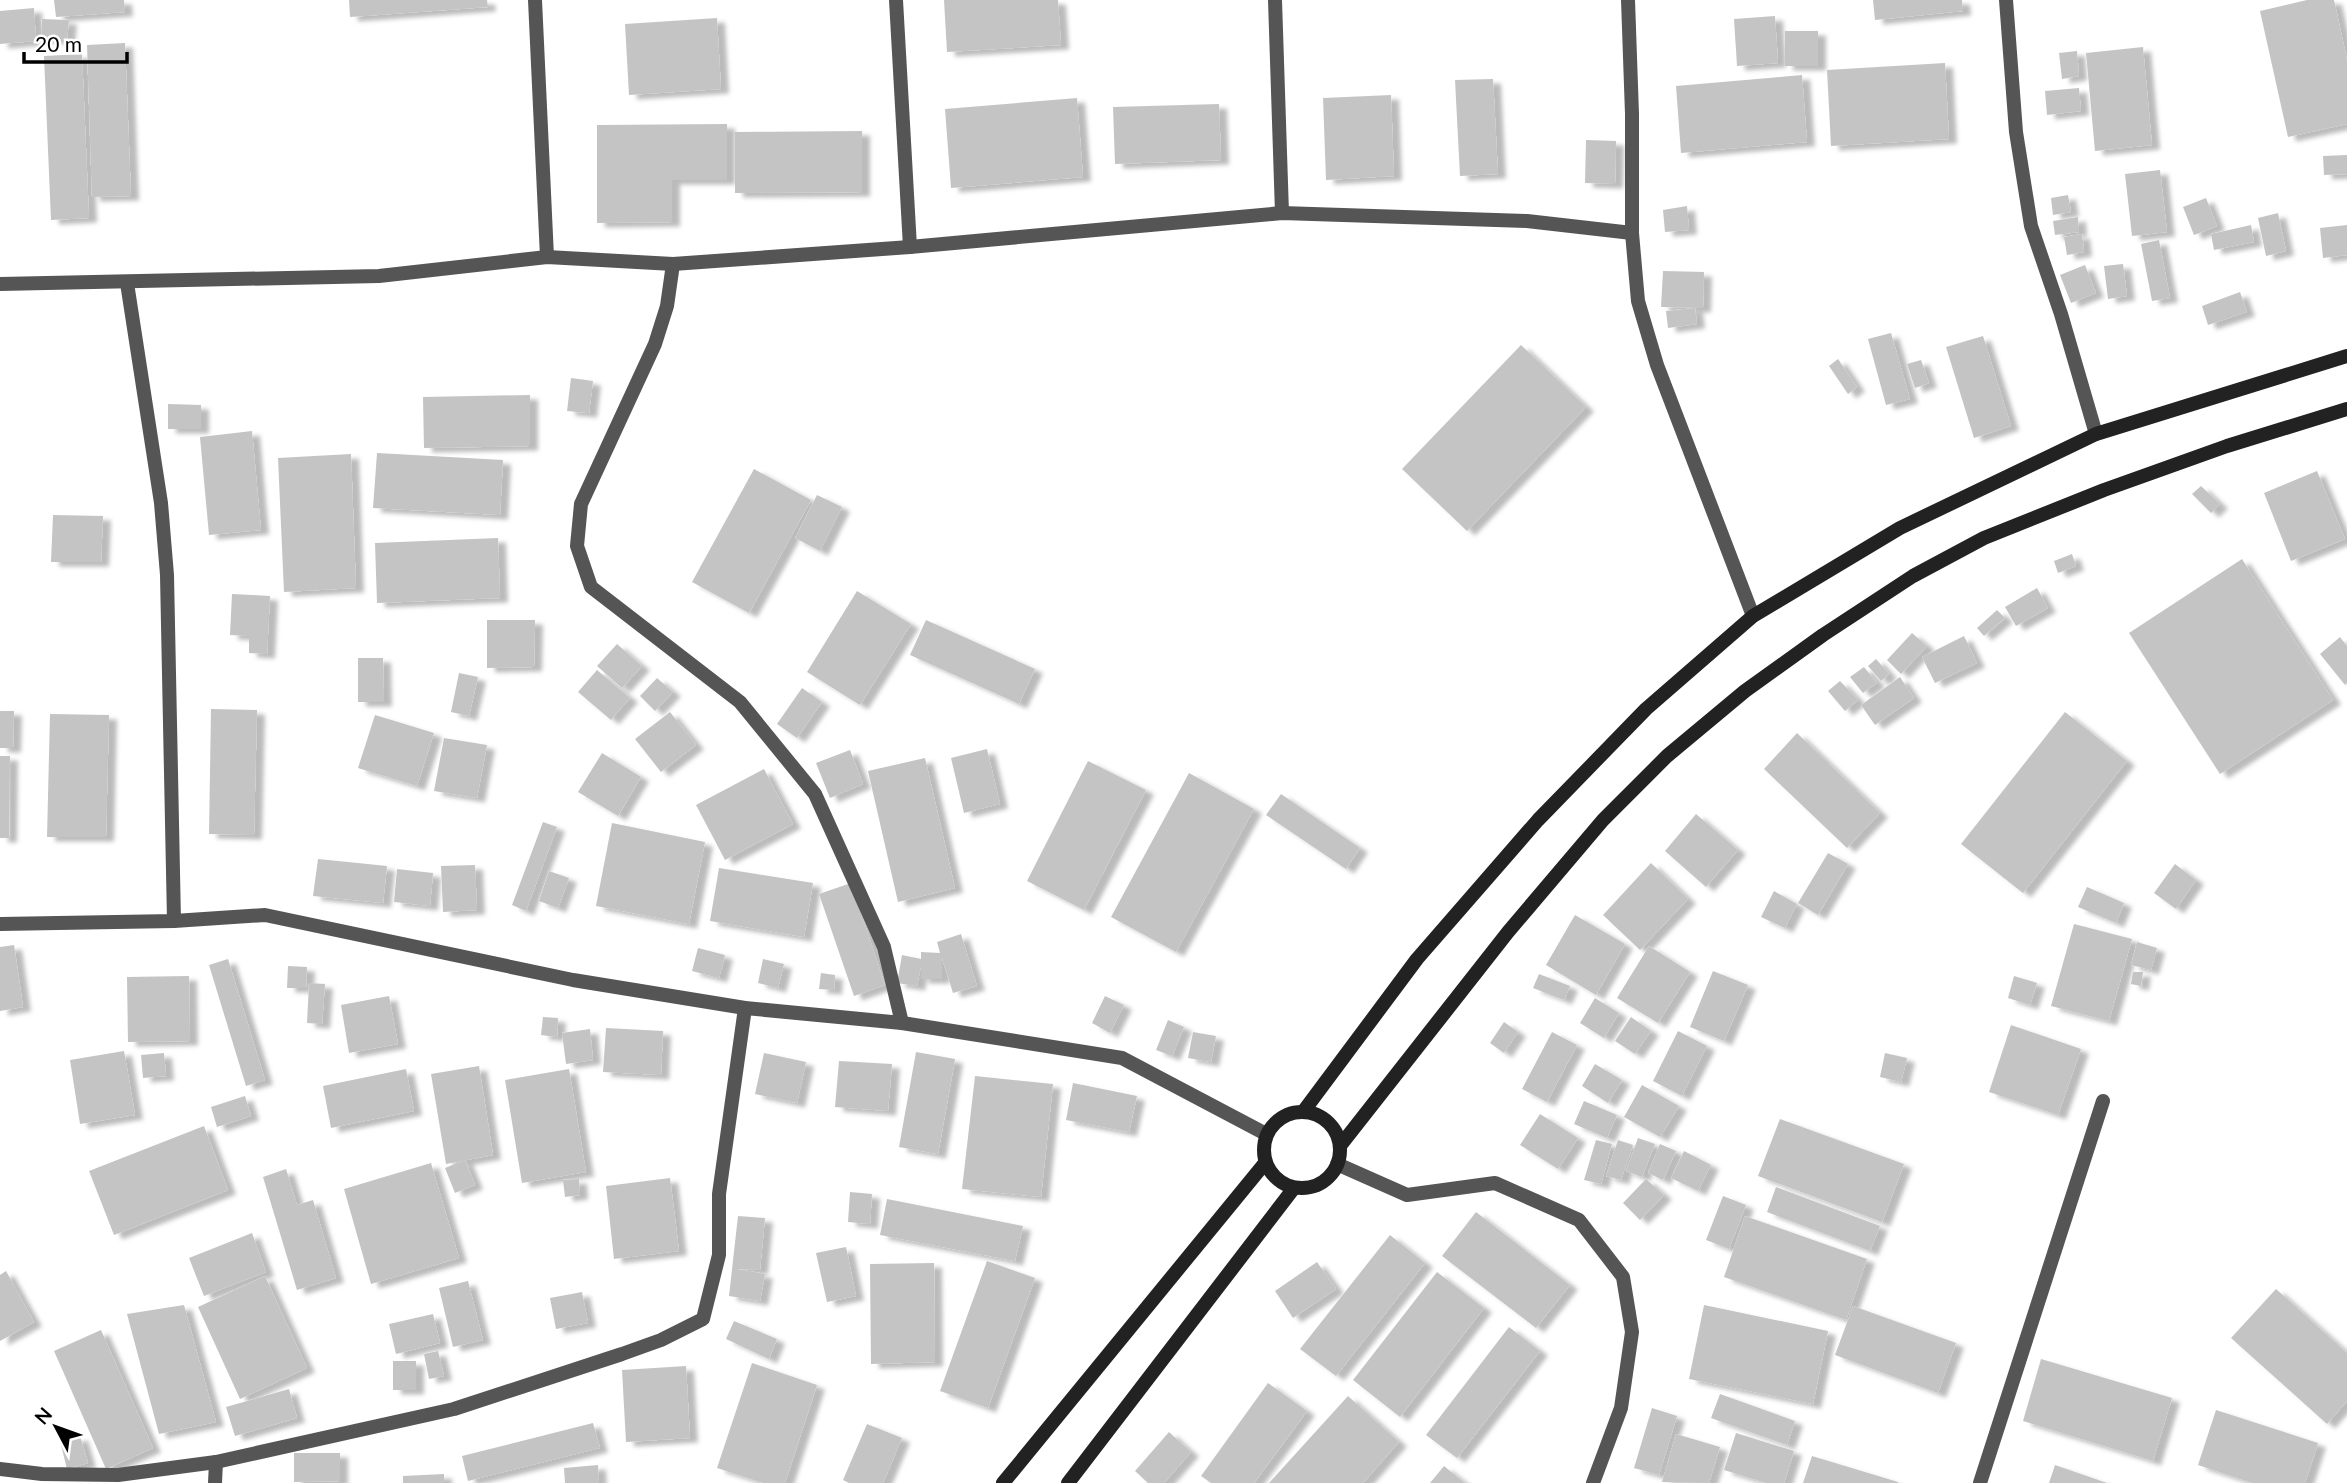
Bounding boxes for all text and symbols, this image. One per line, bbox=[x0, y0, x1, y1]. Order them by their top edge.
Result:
scale bar bbox=[24, 21, 128, 65]
text: 20 m bbox=[35, 31, 82, 56]
north arrow bbox=[21, 1392, 91, 1462]
text: N bbox=[29, 1402, 56, 1429]

